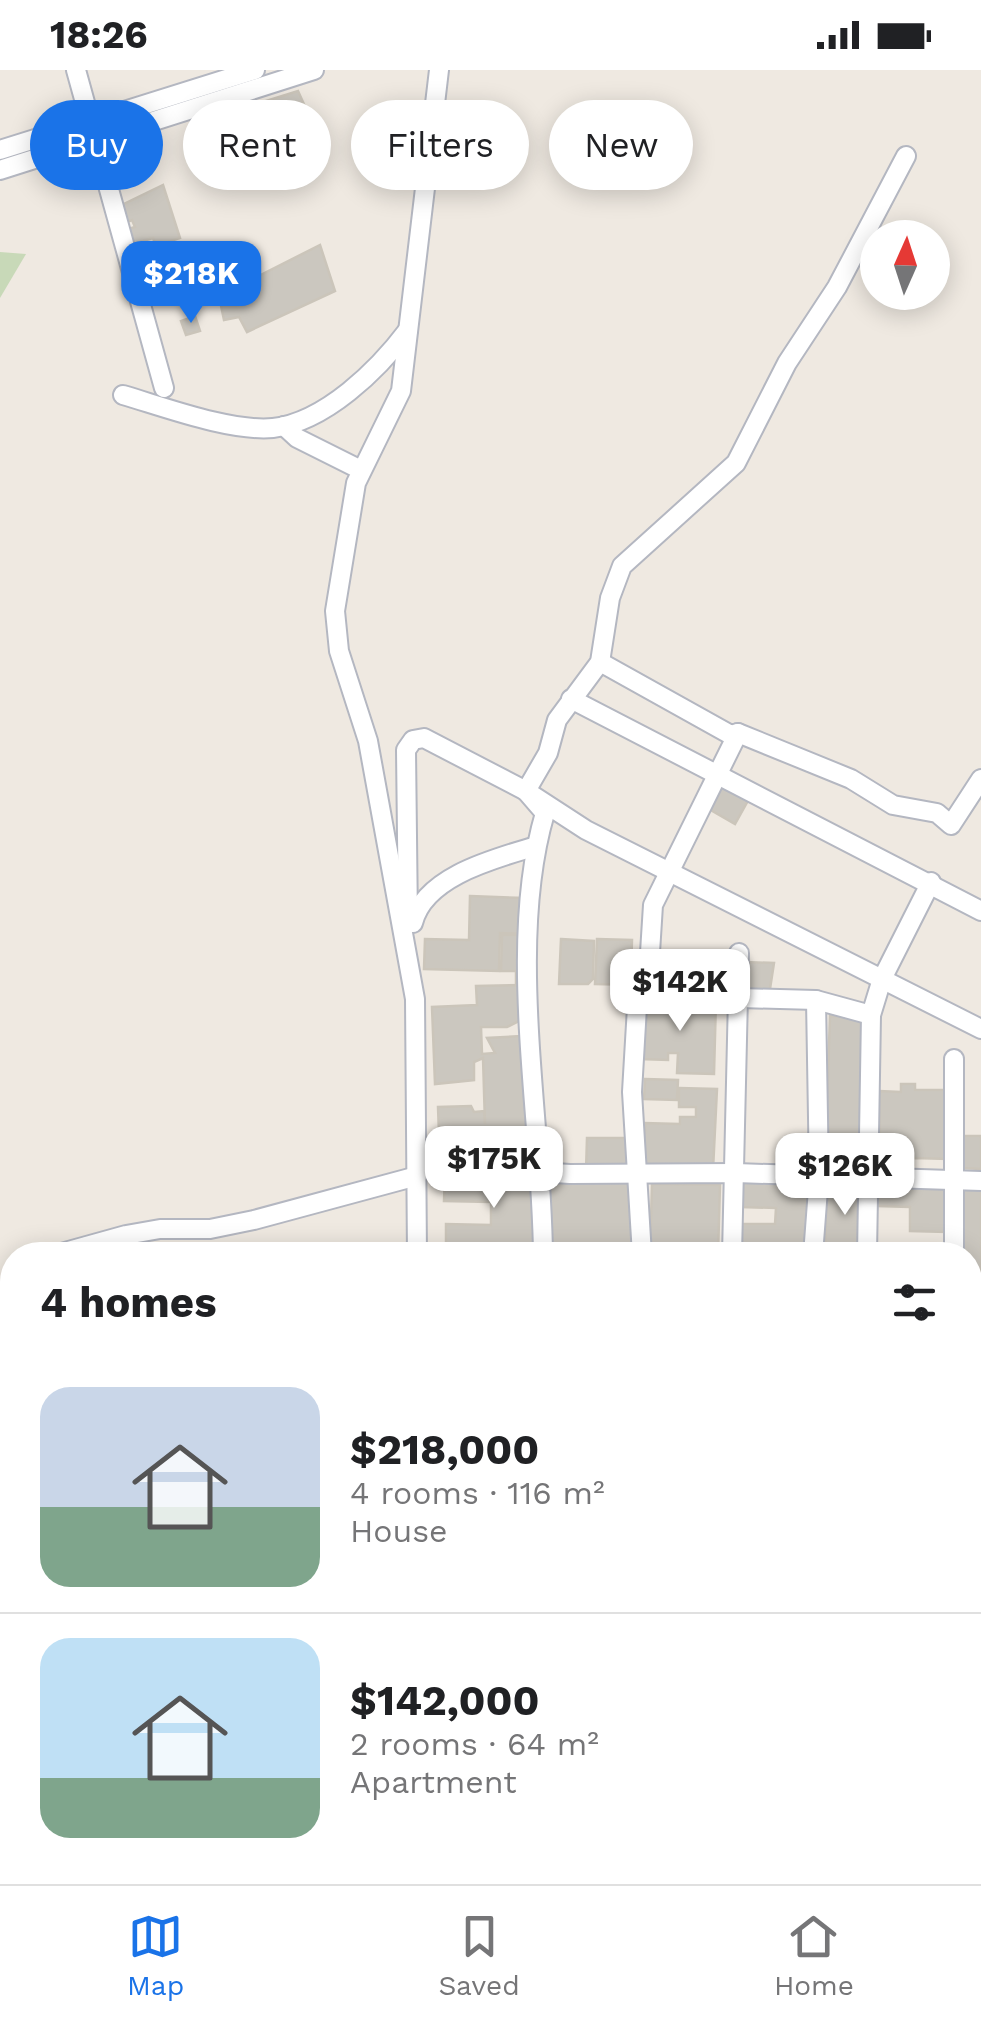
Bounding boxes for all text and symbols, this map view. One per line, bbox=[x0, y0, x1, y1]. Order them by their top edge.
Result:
text: 18:26 bbox=[50, 13, 148, 57]
chip: Buy bbox=[30, 100, 163, 190]
chip: Rent bbox=[183, 100, 331, 190]
chip: Filters bbox=[351, 100, 529, 190]
chip: New bbox=[549, 100, 693, 190]
north arrow bbox=[860, 220, 950, 310]
map controls bbox=[860, 220, 950, 310]
pin: $218K bbox=[121, 241, 261, 326]
text: $218K bbox=[143, 254, 239, 292]
pin: $142K bbox=[610, 949, 750, 1034]
text: $142K bbox=[632, 962, 728, 1000]
pin: $175K bbox=[424, 1126, 564, 1211]
pin: $126K bbox=[775, 1133, 915, 1218]
text: $175K bbox=[447, 1139, 541, 1177]
text: $126K bbox=[797, 1146, 893, 1184]
icon: filters bbox=[887, 1275, 942, 1330]
text: 4 homes bbox=[40, 1278, 217, 1327]
text: $218,000 bbox=[350, 1425, 539, 1474]
icon: home bbox=[120, 1427, 240, 1547]
text: 4 rooms · 116 m² bbox=[350, 1474, 605, 1512]
text: House bbox=[350, 1512, 448, 1550]
text: $142,000 bbox=[350, 1676, 540, 1725]
icon: home bbox=[120, 1678, 240, 1798]
text: 2 rooms · 64 m² bbox=[350, 1725, 599, 1763]
text: Apartment bbox=[350, 1763, 517, 1801]
tab: Map bbox=[127, 1909, 184, 2002]
tab: Saved bbox=[438, 1909, 520, 2002]
tab: Home bbox=[774, 1909, 854, 2002]

